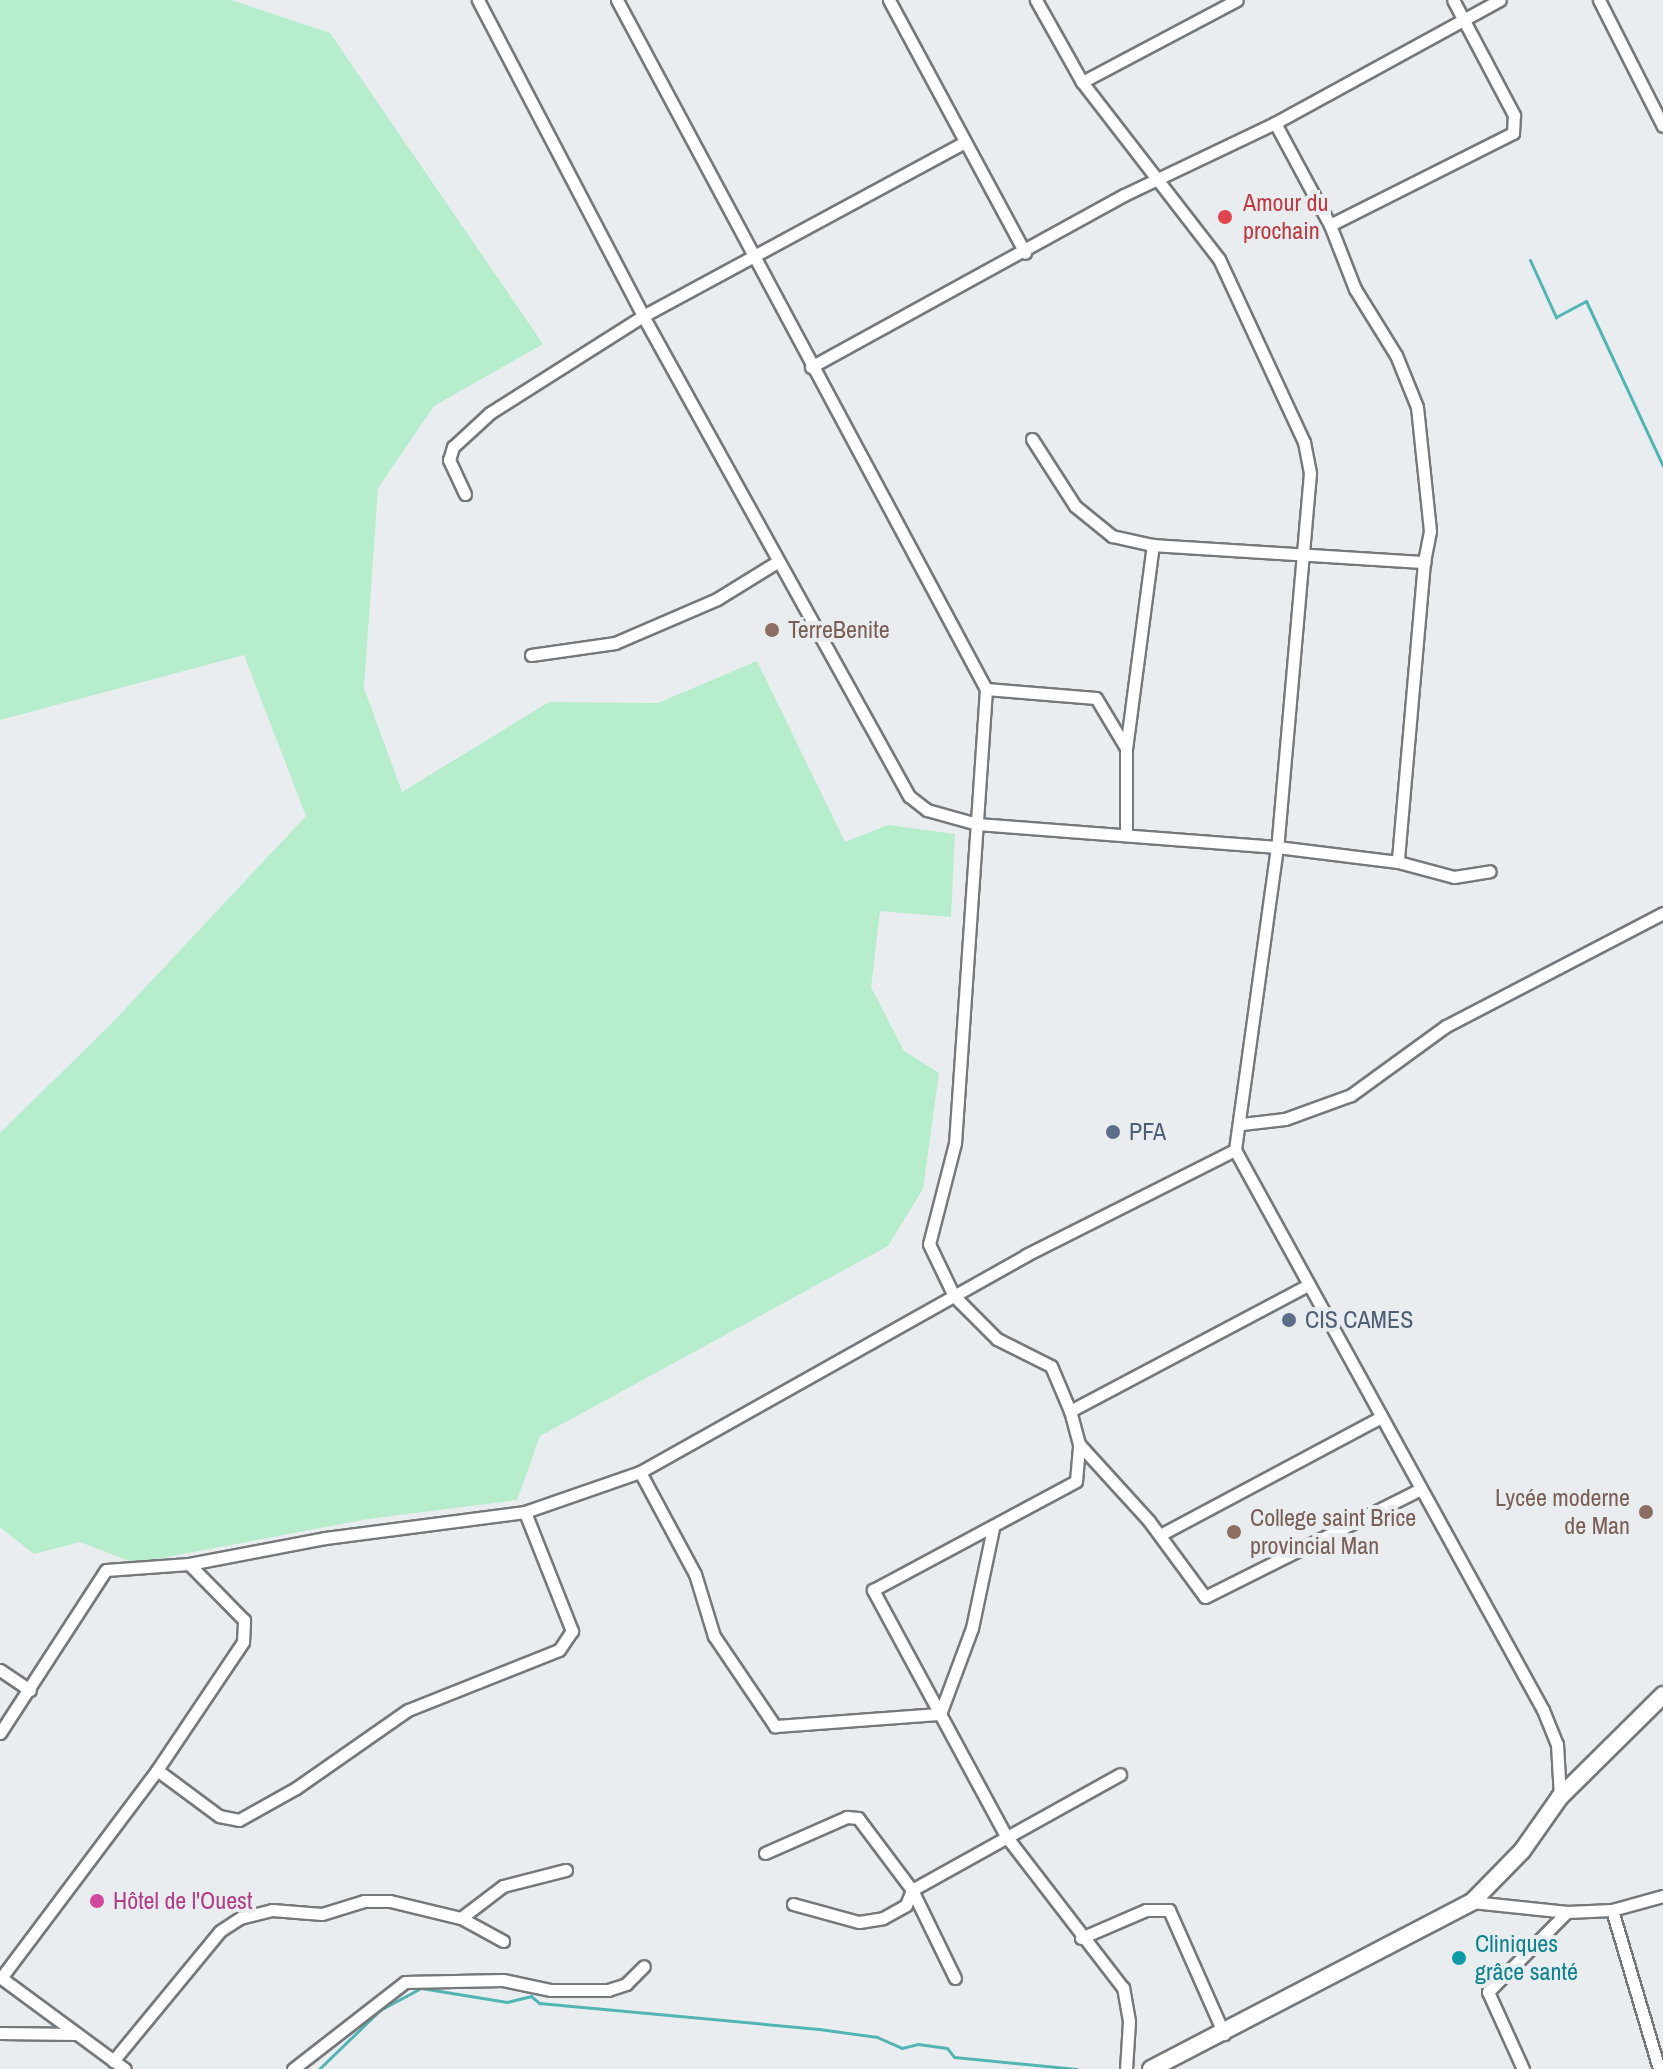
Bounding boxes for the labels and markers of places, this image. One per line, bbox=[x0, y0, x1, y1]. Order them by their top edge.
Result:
place label: Amour du prochain bbox=[1243, 189, 1328, 245]
marker: Amour du prochain bbox=[1214, 206, 1236, 228]
place label: TerreBenite bbox=[788, 616, 890, 644]
marker: TerreBenite bbox=[763, 621, 781, 639]
place label: PFA bbox=[1129, 1118, 1166, 1146]
marker: PFA bbox=[1104, 1123, 1122, 1141]
place label: CIS CAMES bbox=[1305, 1306, 1413, 1334]
marker: CIS CAMES bbox=[1280, 1311, 1298, 1329]
place label: Lycée moderne de Man bbox=[1495, 1484, 1630, 1540]
marker: Lycée moderne de Man bbox=[1637, 1503, 1655, 1521]
place label: College saint Brice provincial Man bbox=[1250, 1504, 1416, 1560]
marker: College saint Brice provincial Man bbox=[1225, 1523, 1243, 1541]
place label: Hôtel de l'Ouest bbox=[113, 1887, 252, 1915]
marker: Hôtel de l'Ouest bbox=[88, 1892, 106, 1910]
place label: Cliniques grâce santé bbox=[1475, 1930, 1578, 1986]
marker: Cliniques grâce santé bbox=[1450, 1949, 1468, 1967]

